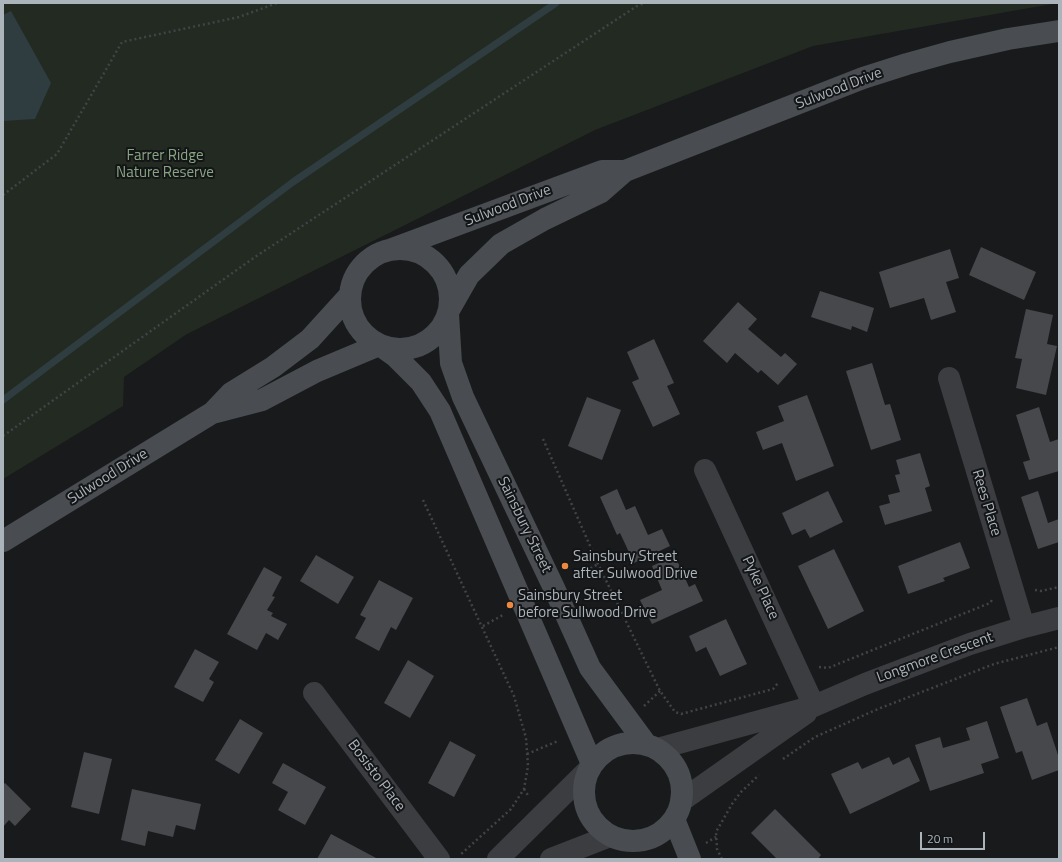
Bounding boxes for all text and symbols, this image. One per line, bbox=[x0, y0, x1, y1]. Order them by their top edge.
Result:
street label: Sulwood Drive bbox=[793, 64, 885, 114]
park label: Farrer Ridge Nature Reserve bbox=[116, 147, 214, 182]
street label: Sulwood Drive bbox=[462, 181, 554, 231]
street label: Sulwood Drive bbox=[65, 445, 151, 509]
street label: Rees Place bbox=[967, 468, 1005, 538]
street label: Sainsbury Street bbox=[493, 474, 555, 576]
place label: Sainsbury Street after Sulwood Drive bbox=[573, 548, 698, 583]
street label: Pyke Place bbox=[737, 553, 783, 623]
marker: Sainsbury Street after Sulwood Drive bbox=[560, 561, 570, 571]
place label: Sainsbury Street before Sullwood Drive bbox=[518, 587, 656, 622]
marker: Sainsbury Street before Sullwood Drive bbox=[505, 600, 515, 610]
street label: Longmore Crescent bbox=[875, 629, 995, 687]
street label: Bosisto Place bbox=[343, 737, 409, 815]
scale bar bbox=[922, 824, 987, 850]
text: 20 m bbox=[927, 829, 953, 848]

